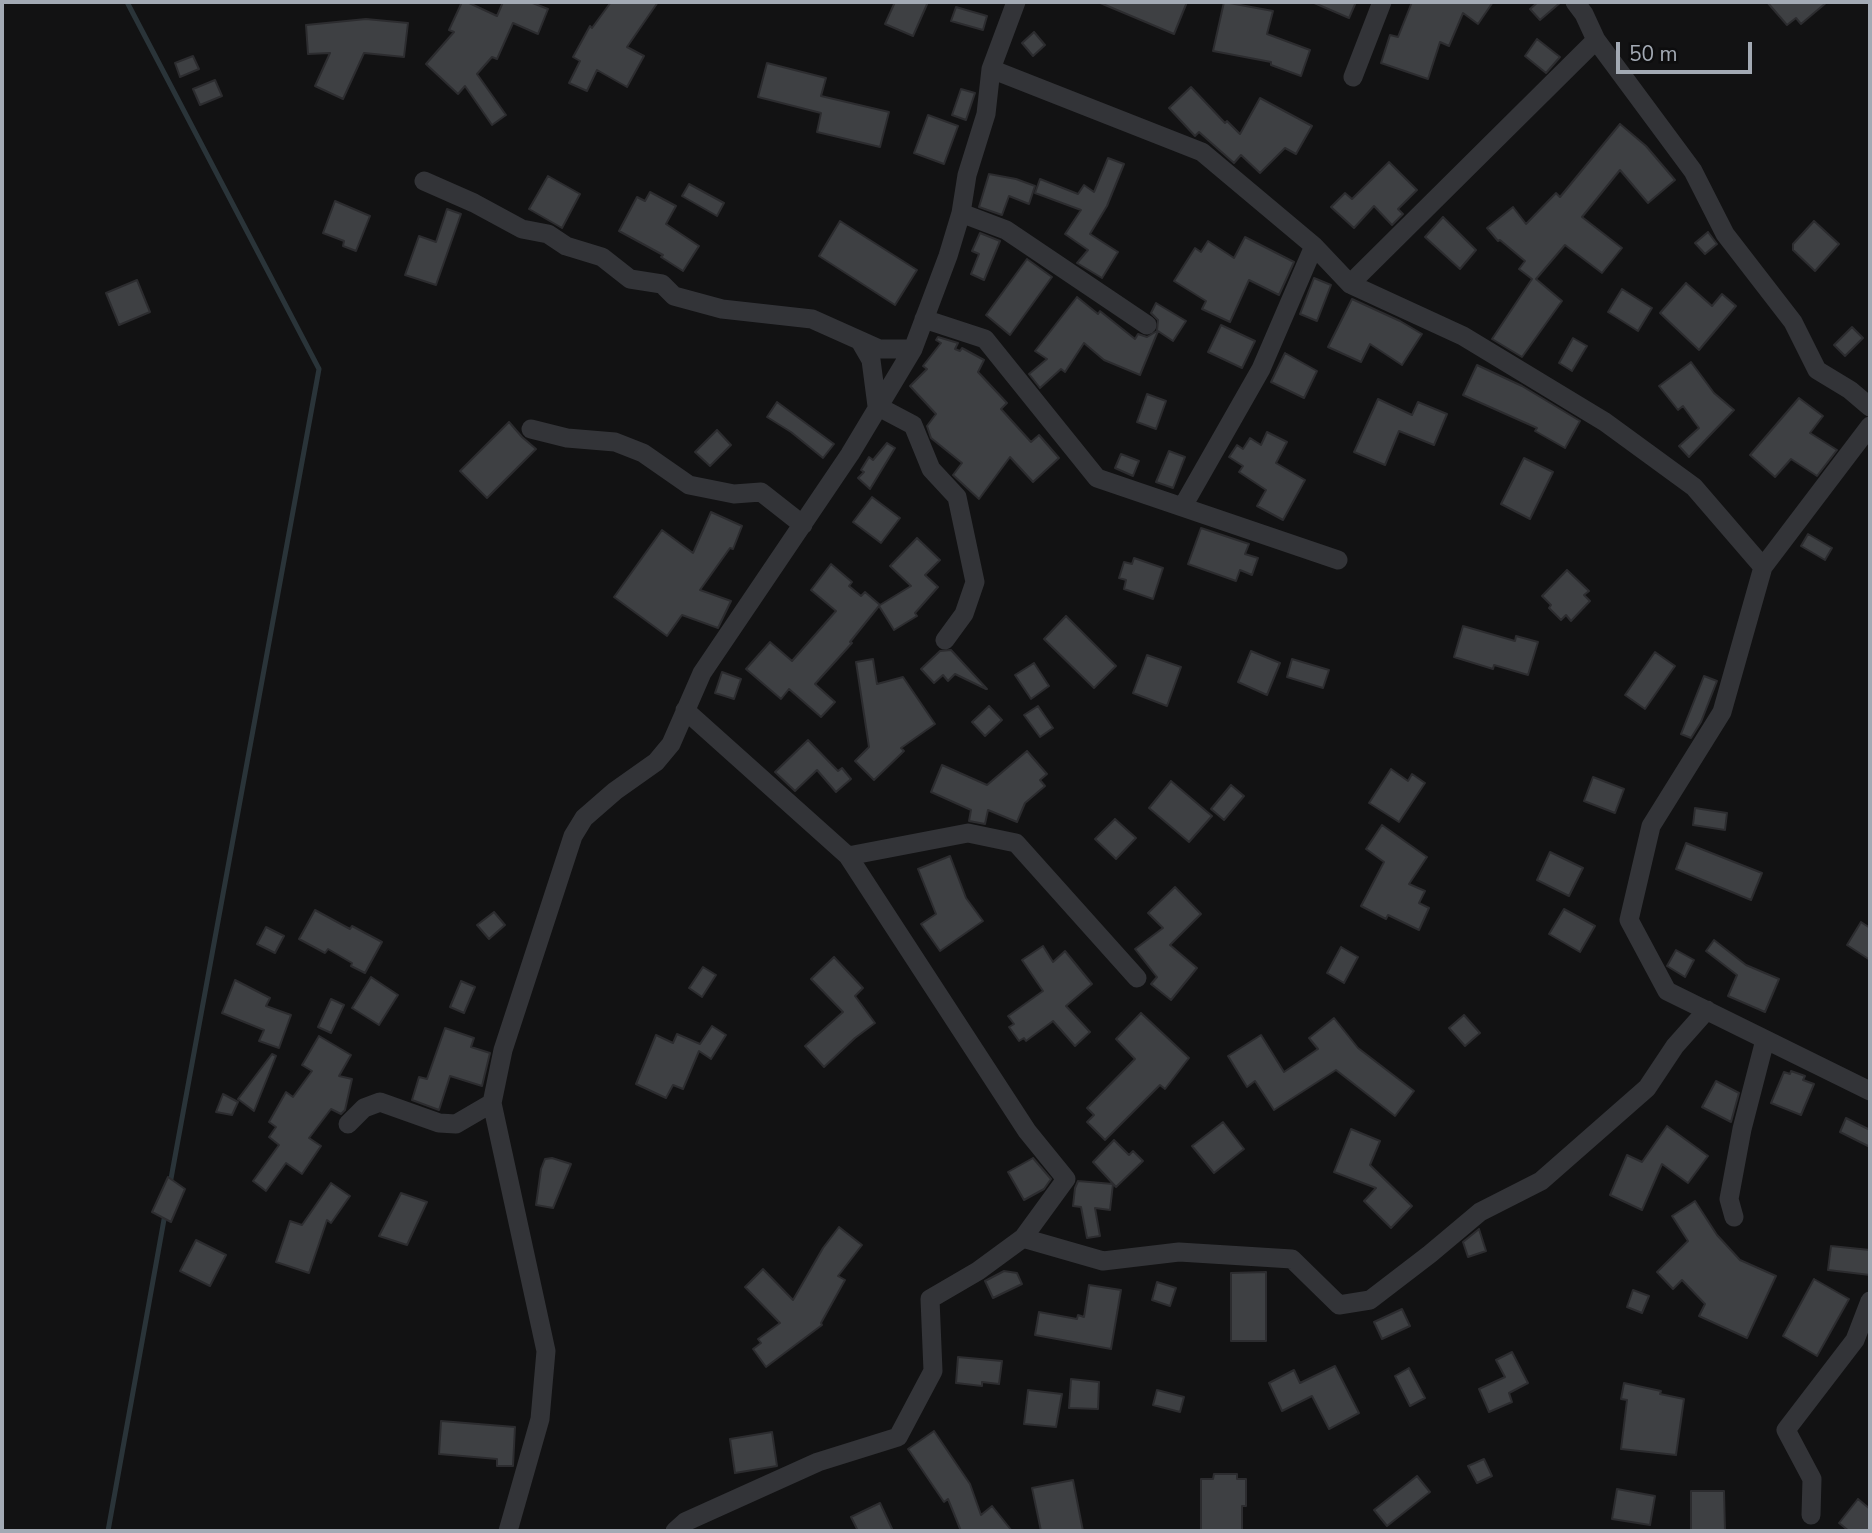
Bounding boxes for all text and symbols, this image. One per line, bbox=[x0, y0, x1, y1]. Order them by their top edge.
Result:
scale bar bbox=[1620, 28, 1756, 72]
text: 50 m bbox=[1629, 40, 1678, 68]

